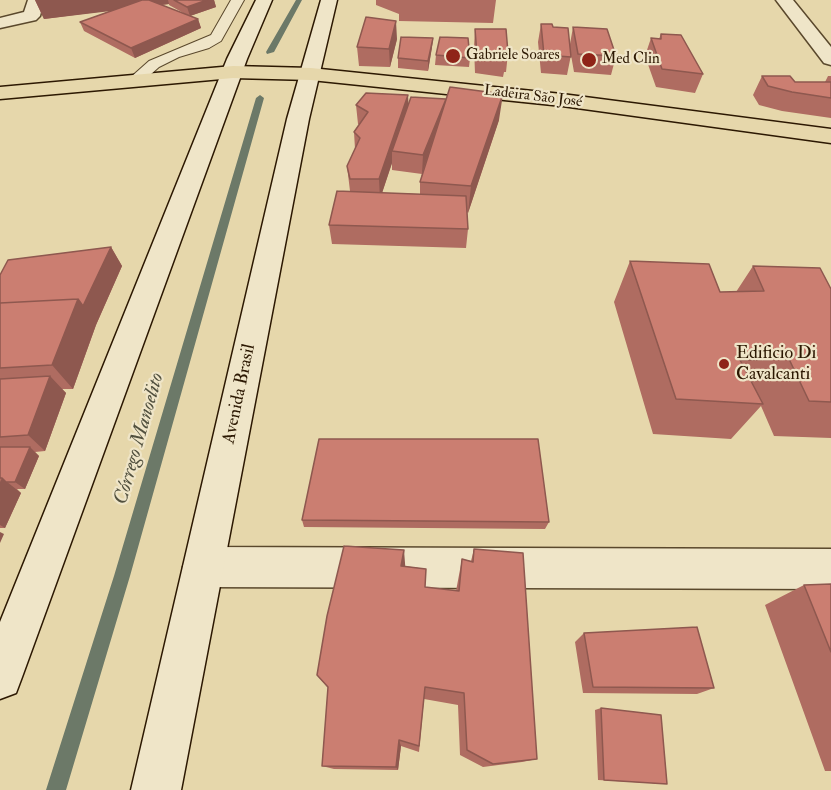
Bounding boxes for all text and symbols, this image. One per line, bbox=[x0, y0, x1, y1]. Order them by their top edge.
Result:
marker: Gabriele Soares bbox=[444, 47, 462, 65]
place label: Gabriele Soares bbox=[466, 47, 560, 65]
marker: Med Clin bbox=[580, 51, 598, 69]
place label: Med Clin bbox=[602, 51, 660, 69]
street label: Ladeira São José bbox=[483, 82, 583, 112]
street label: Avenida Brasil bbox=[219, 342, 261, 446]
place label: Edificio Di Cavalcanti bbox=[736, 343, 816, 386]
marker: Edificio Di Cavalcanti bbox=[717, 357, 731, 371]
water label: Córrego Manoelito bbox=[110, 370, 170, 508]

